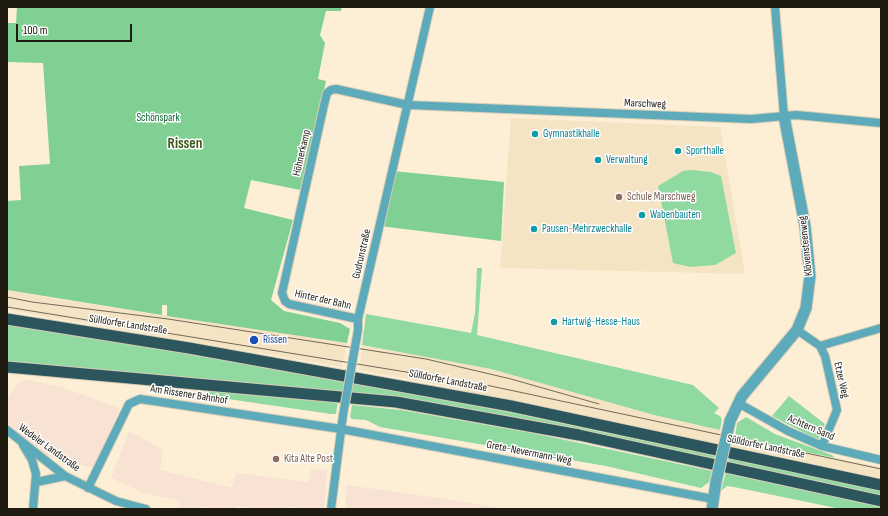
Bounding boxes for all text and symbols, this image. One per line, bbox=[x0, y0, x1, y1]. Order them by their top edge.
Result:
scale bar bbox=[18, 16, 134, 42]
text: 100 m bbox=[23, 23, 48, 38]
street label: Marschweg bbox=[624, 97, 666, 111]
park label: Schönspark bbox=[136, 111, 180, 125]
place label: Gymnastikhalle bbox=[543, 127, 600, 141]
street label: Höhnerkamp bbox=[290, 129, 314, 177]
marker: Gymnastikhalle bbox=[530, 129, 540, 139]
district label: Rissen bbox=[168, 135, 202, 153]
place label: Sporthalle bbox=[686, 144, 724, 158]
marker: Sporthalle bbox=[673, 146, 683, 156]
place label: Verwaltung bbox=[606, 153, 648, 167]
marker: Verwaltung bbox=[593, 155, 603, 165]
place label: Schule Marschweg bbox=[627, 190, 695, 204]
marker: Schule Marschweg bbox=[614, 192, 624, 202]
place label: Wabenbauten bbox=[650, 208, 701, 222]
marker: Wabenbauten bbox=[637, 210, 647, 220]
street label: Klövensteenweg bbox=[796, 215, 816, 277]
place label: Pausen-Mehrzweckhalle bbox=[542, 222, 632, 236]
marker: Pausen-Mehrzweckhalle bbox=[529, 224, 539, 234]
street label: Gudrunstraße bbox=[350, 228, 374, 280]
street label: Hinter der Bahn bbox=[293, 287, 353, 313]
street label: Sülldorfer Landstraße bbox=[88, 312, 168, 338]
place label: Hartwig-Hesse-Haus bbox=[562, 315, 640, 329]
marker: Hartwig-Hesse-Haus bbox=[549, 317, 559, 327]
place label: Rissen bbox=[263, 333, 287, 347]
marker: Rissen bbox=[248, 334, 260, 346]
street label: Etzer Weg bbox=[830, 361, 852, 399]
street label: Sülldorfer Landstraße bbox=[408, 367, 488, 395]
street label: Am Rissener Bahnhof bbox=[149, 382, 229, 408]
street label: Achtern Sand bbox=[786, 412, 836, 444]
street label: Wedeler Landstraße bbox=[16, 421, 82, 475]
street label: Sülldorfer Landstraße bbox=[726, 432, 806, 462]
street label: Grete-Nevermann-Weg bbox=[485, 438, 573, 468]
place label: Kita Alte Post bbox=[284, 452, 333, 466]
marker: Kita Alte Post bbox=[271, 454, 281, 464]

